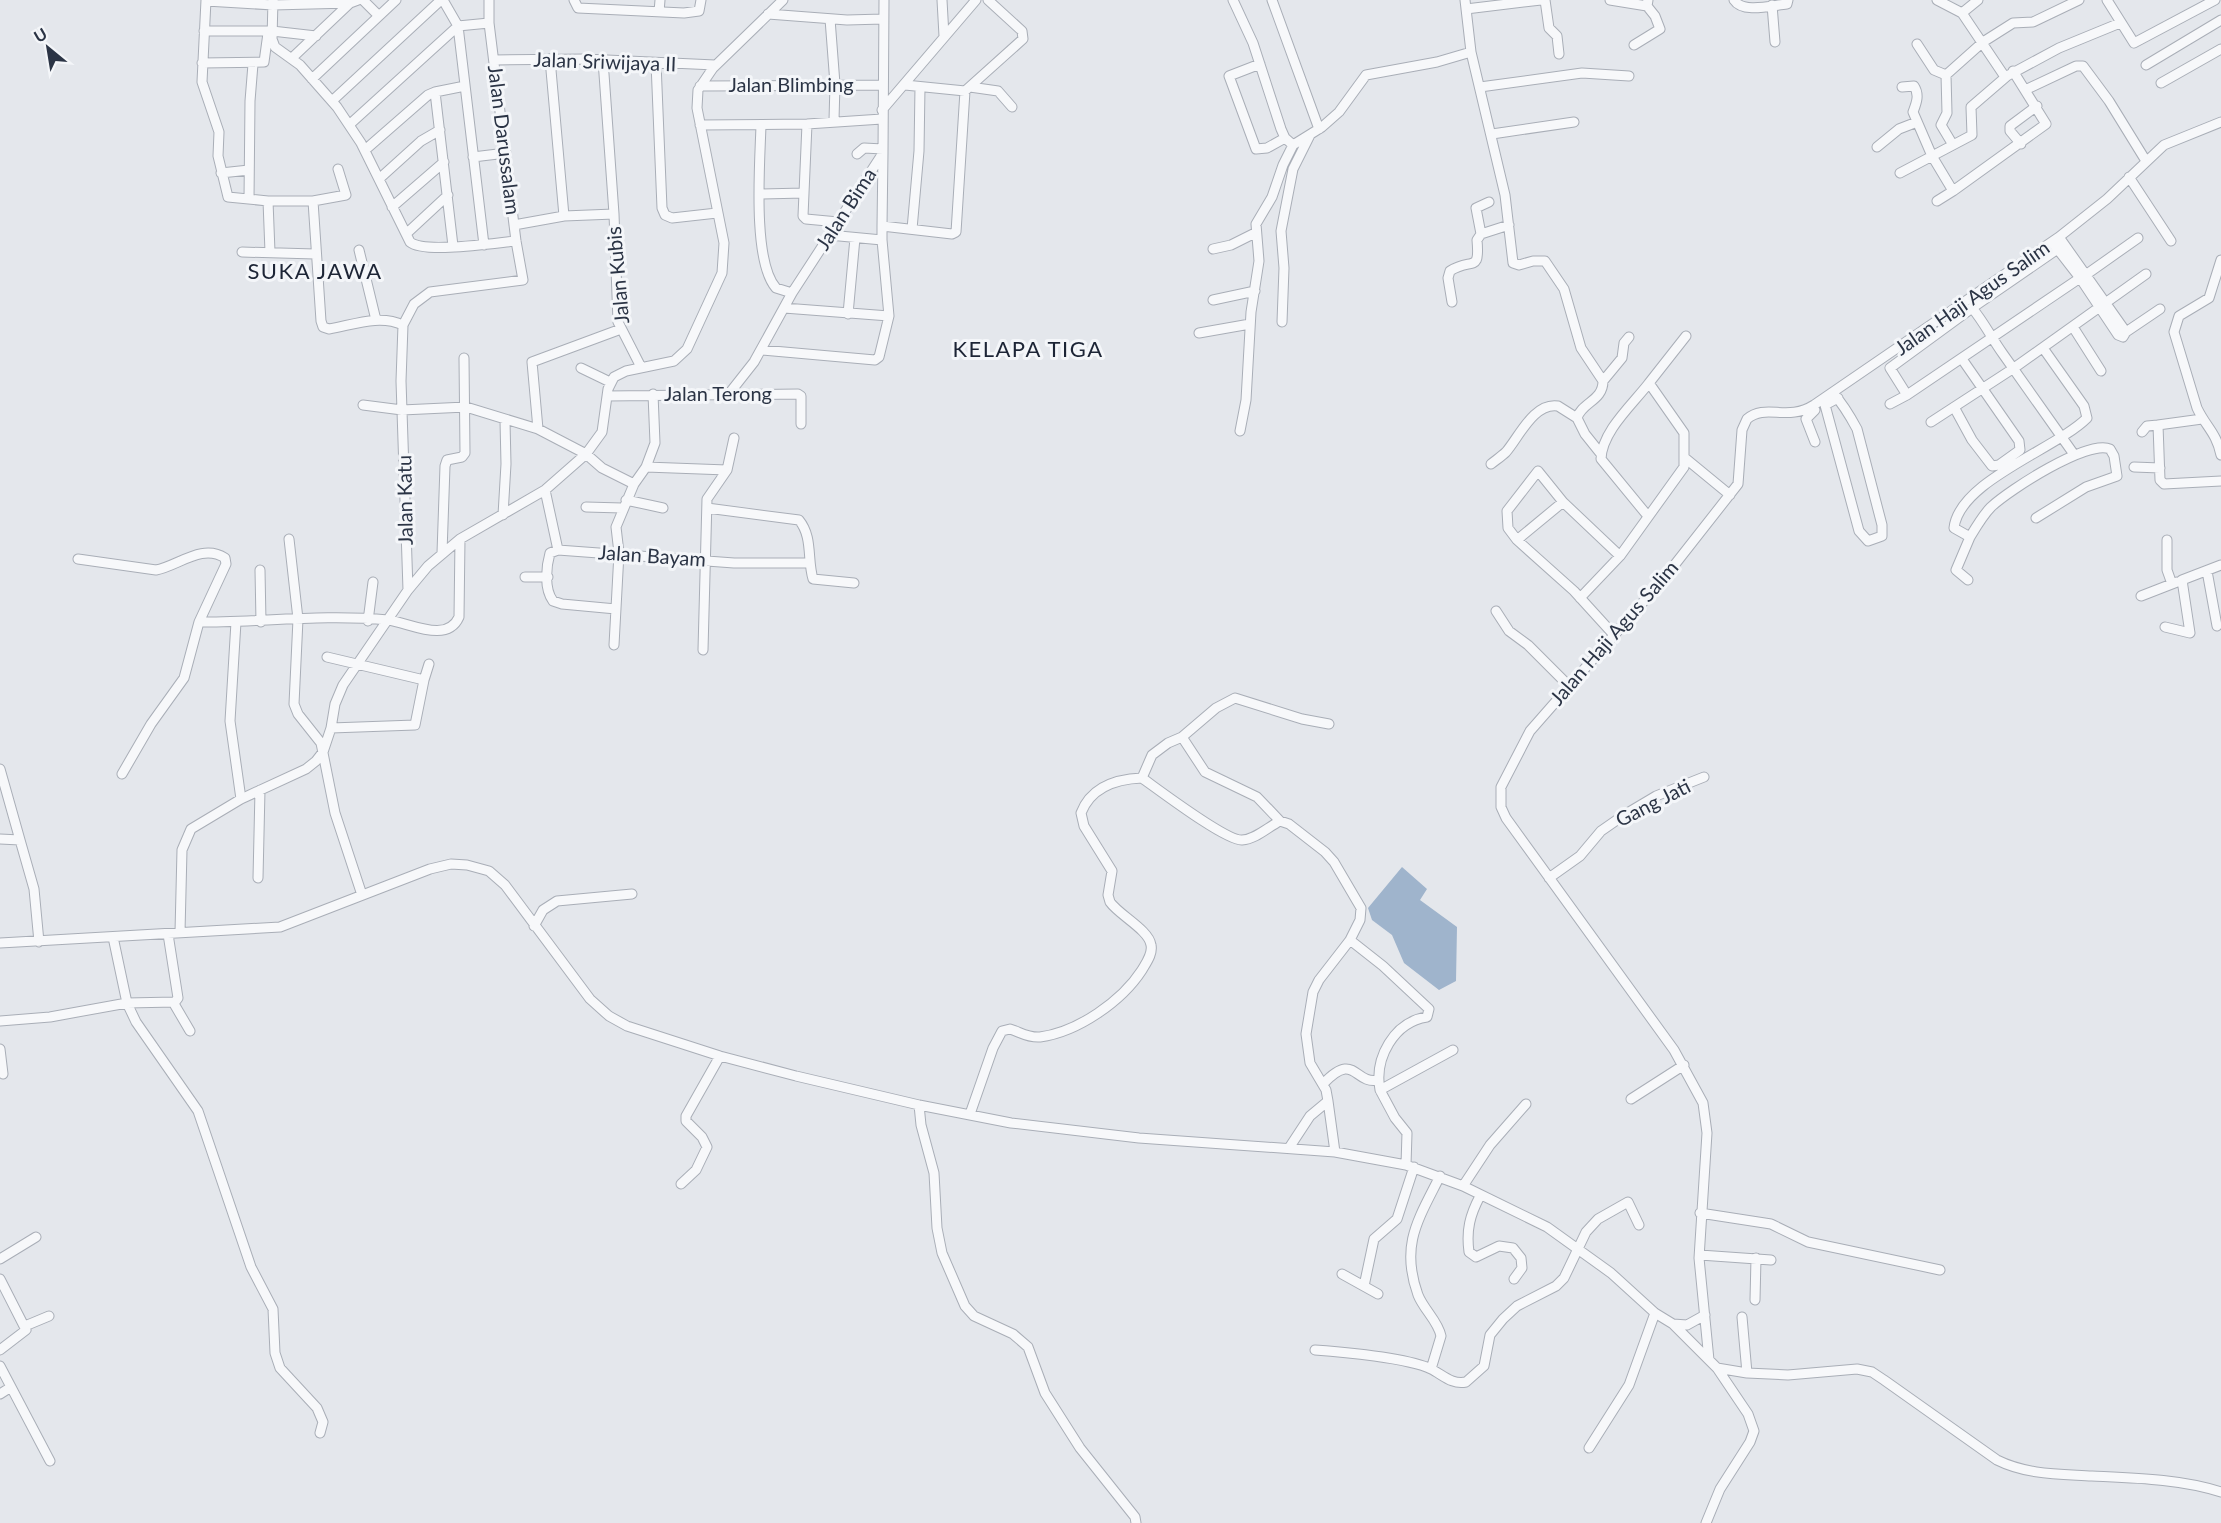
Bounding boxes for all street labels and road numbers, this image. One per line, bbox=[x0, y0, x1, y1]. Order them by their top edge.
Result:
street label: Jalan Sriwijaya II bbox=[533, 47, 677, 75]
street label: Jalan Darussalam bbox=[484, 64, 526, 216]
street label: Jalan Blimbing bbox=[728, 72, 854, 96]
street label: Jalan Bima bbox=[810, 163, 881, 254]
street label: Jalan Kubis bbox=[601, 225, 633, 325]
street label: Jalan Haji Agus Salim bbox=[1889, 235, 2053, 360]
street label: Jalan Terong bbox=[664, 381, 772, 405]
street label: Jalan Katu bbox=[391, 455, 417, 545]
street label: Jalan Bayam bbox=[597, 539, 707, 571]
street label: Jalan Haji Agus Salim bbox=[1544, 555, 1682, 709]
street label: Gang Jati bbox=[1611, 773, 1694, 831]

